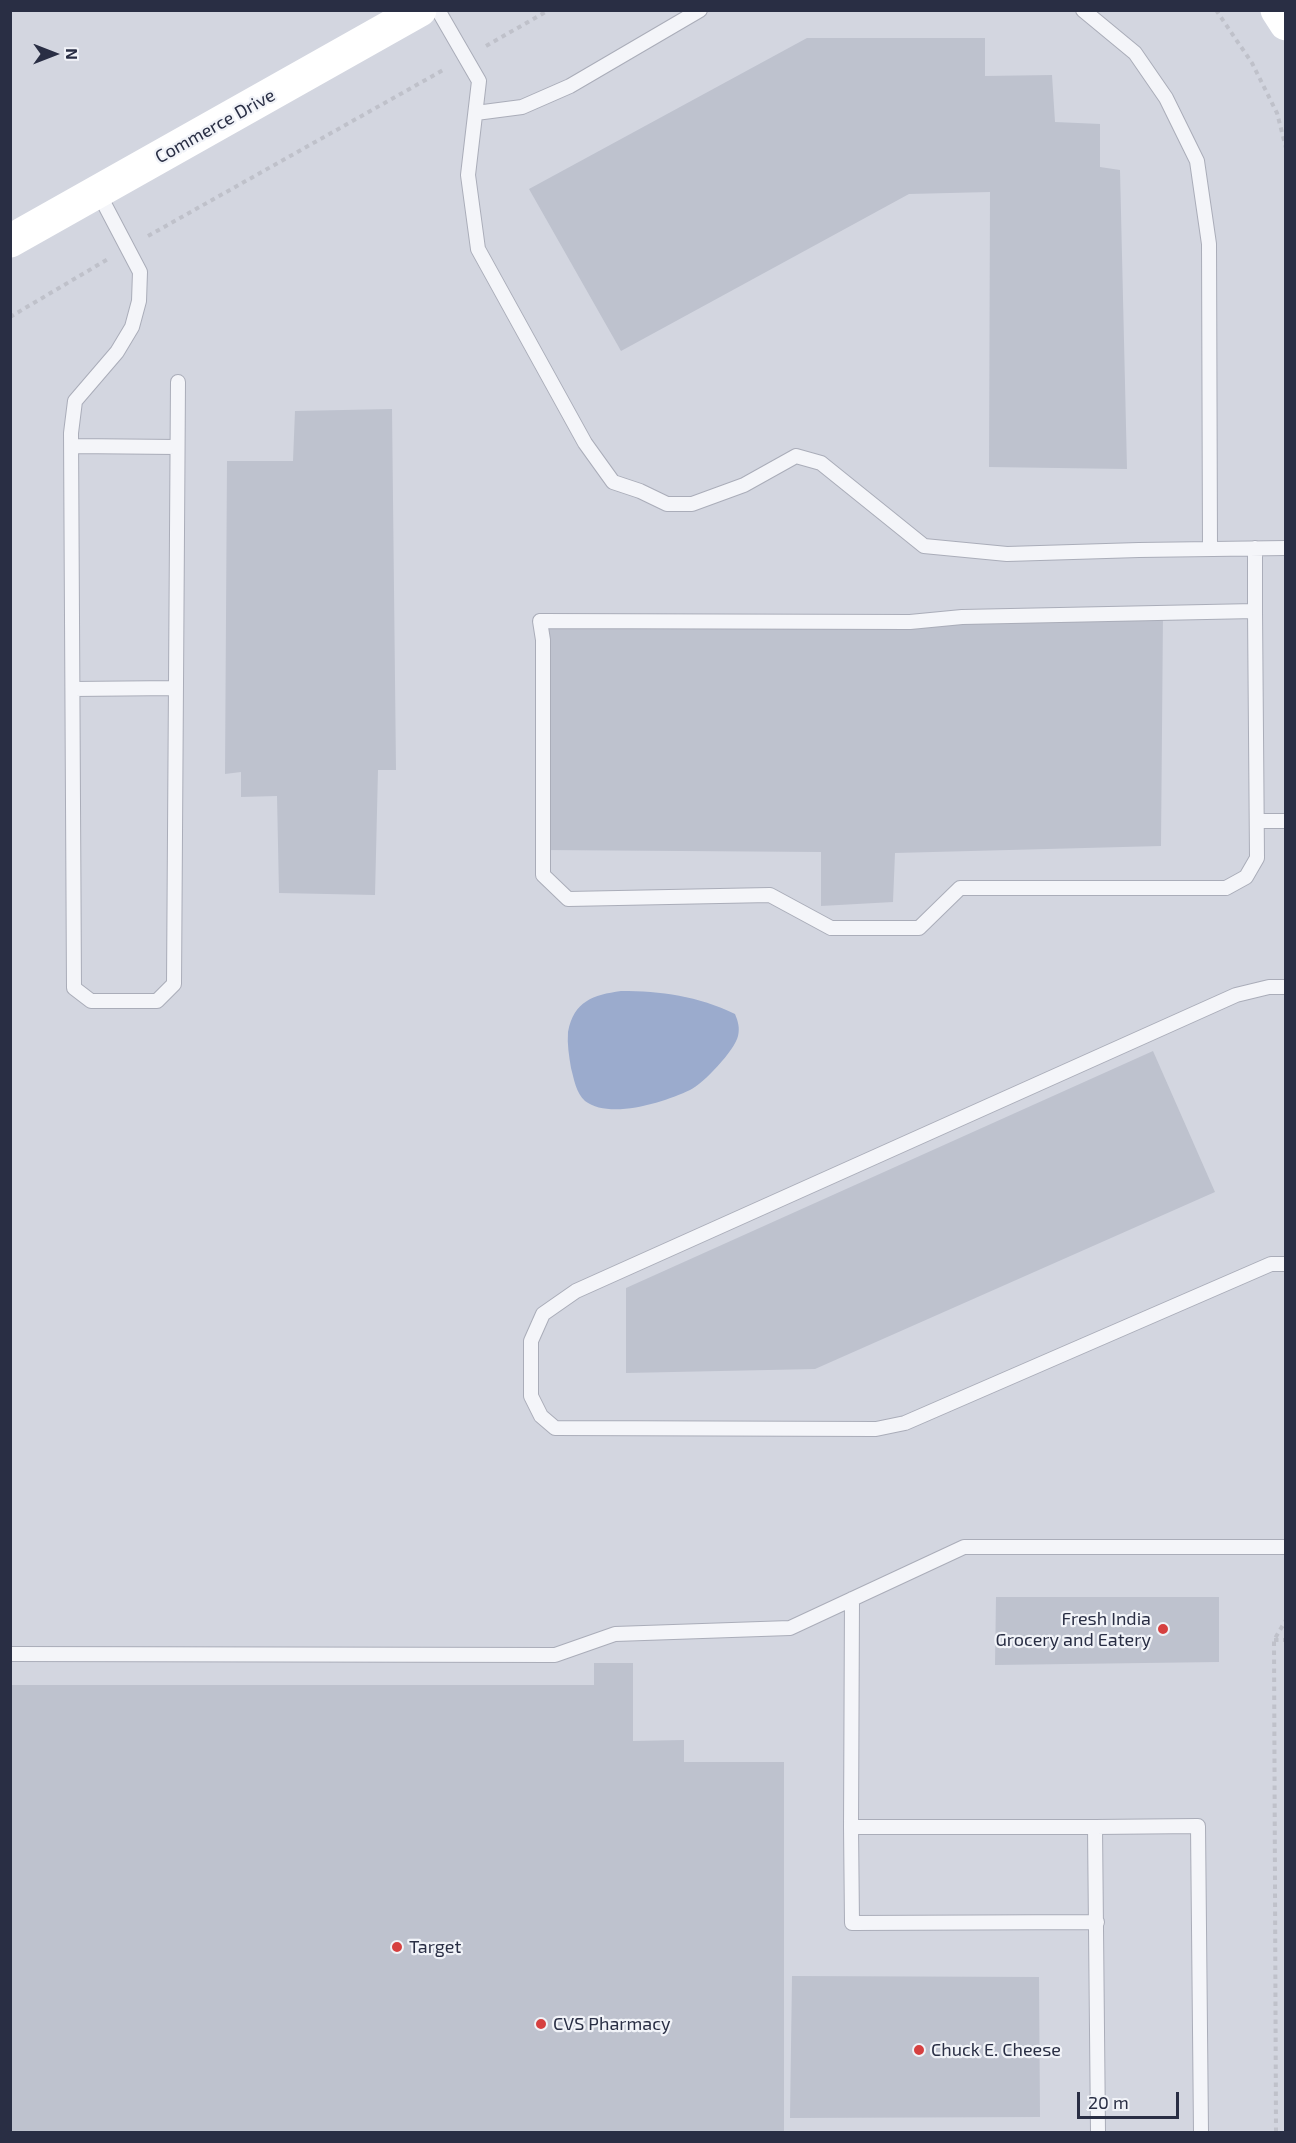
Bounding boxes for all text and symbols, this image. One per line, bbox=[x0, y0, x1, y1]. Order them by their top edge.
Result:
north arrow bbox=[24, 24, 84, 84]
text: N bbox=[63, 48, 82, 60]
street label: Commerce Drive bbox=[151, 84, 279, 168]
place label: Fresh India Grocery and Eatery bbox=[996, 1608, 1151, 1650]
marker: Fresh India Grocery and Eatery bbox=[1156, 1622, 1170, 1636]
place label: Target bbox=[409, 1936, 461, 1958]
marker: Target bbox=[390, 1940, 404, 1954]
place label: CVS Pharmacy bbox=[553, 2013, 670, 2035]
marker: CVS Pharmacy bbox=[534, 2017, 548, 2031]
place label: Chuck E. Cheese bbox=[931, 2039, 1061, 2061]
marker: Chuck E. Cheese bbox=[912, 2043, 926, 2057]
scale bar bbox=[1080, 2080, 1182, 2118]
text: 20 m bbox=[1088, 2091, 1129, 2113]

